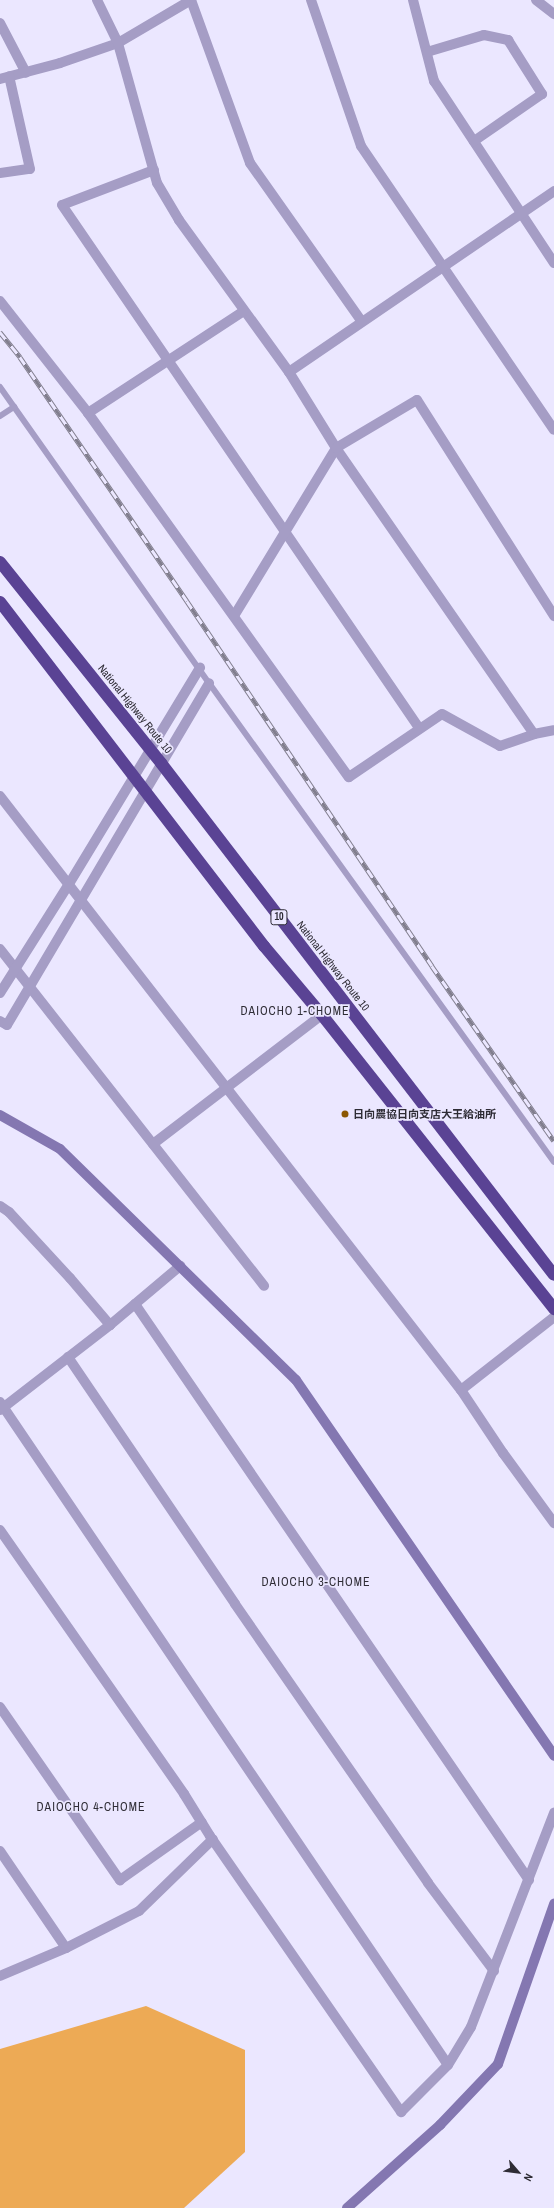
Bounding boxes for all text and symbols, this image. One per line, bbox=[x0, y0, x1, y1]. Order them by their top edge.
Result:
street label: National Highway Route 10 bbox=[95, 662, 175, 756]
road number: 10 bbox=[270, 909, 288, 925]
street label: National Highway Route 10 bbox=[294, 918, 372, 1014]
district label: DAIOCHO 1-CHOME bbox=[240, 1005, 350, 1019]
place label: 日向農協日向支店大王給油所 bbox=[353, 1107, 496, 1121]
marker: 日向農協日向支店大王給油所 bbox=[340, 1109, 350, 1119]
district label: DAIOCHO 3-CHOME bbox=[261, 1576, 371, 1590]
district label: DAIOCHO 4-CHOME bbox=[36, 1801, 146, 1815]
north arrow bbox=[498, 2152, 538, 2192]
text: N bbox=[521, 2171, 536, 2184]

